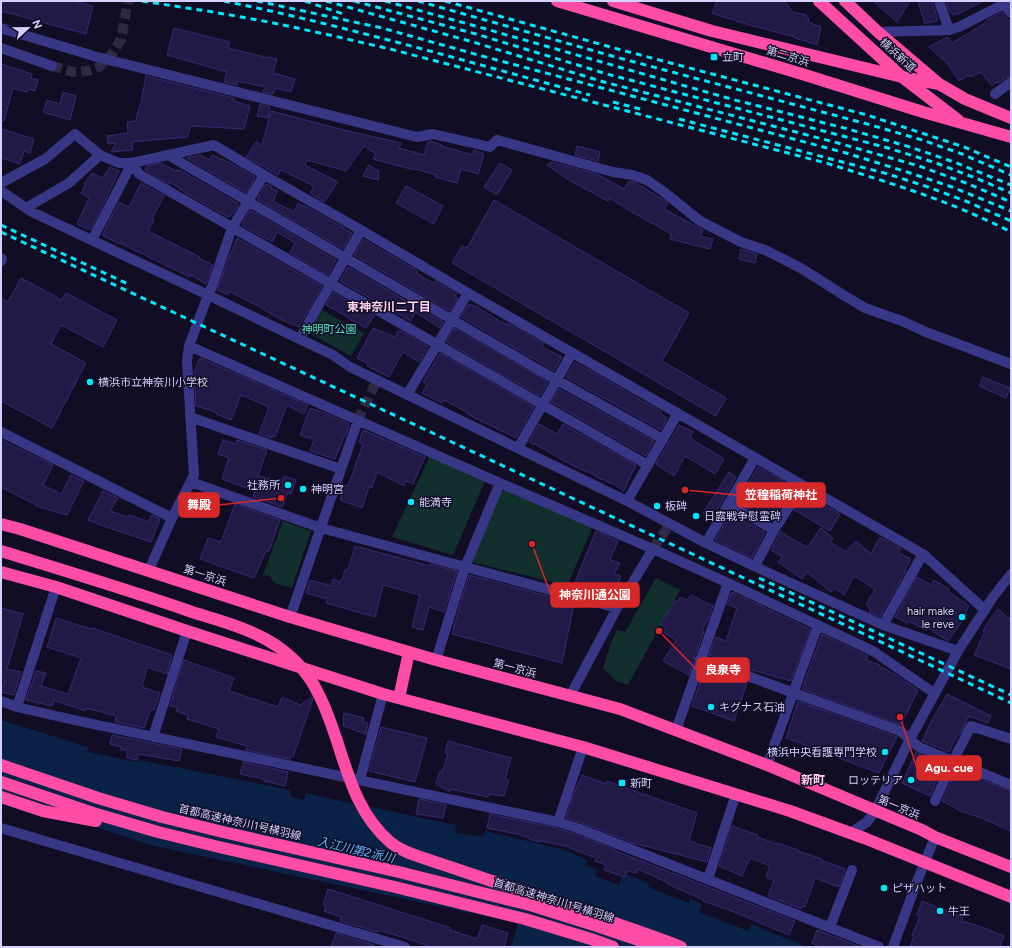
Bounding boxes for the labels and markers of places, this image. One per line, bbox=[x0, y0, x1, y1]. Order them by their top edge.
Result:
place label: 立町 bbox=[722, 51, 744, 64]
marker: 立町 bbox=[709, 52, 719, 62]
place label: 横浜市立神奈川小学校 bbox=[98, 376, 208, 389]
marker: 横浜市立神奈川小学校 bbox=[85, 377, 95, 387]
place label: 社務所 bbox=[247, 479, 281, 492]
marker: 社務所 bbox=[283, 480, 293, 490]
place label: 神明宮 bbox=[311, 483, 344, 496]
callout: 笠䅣稲荷神社 bbox=[737, 483, 825, 507]
marker: 神明宮 bbox=[298, 484, 308, 494]
callout: 舞殿 bbox=[179, 493, 219, 517]
place label: 能満寺 bbox=[419, 496, 452, 509]
marker: 能満寺 bbox=[406, 497, 416, 507]
place label: 板碑 bbox=[665, 500, 687, 513]
marker: 板碑 bbox=[652, 501, 662, 511]
place label: 日露戦争慰霊碑 bbox=[704, 510, 781, 523]
marker: 日露戦争慰霊碑 bbox=[691, 511, 701, 521]
callout: 神奈川通公園 bbox=[551, 583, 639, 607]
place label: hair make le reve bbox=[907, 605, 954, 631]
marker: hair make le reve bbox=[957, 612, 967, 622]
callout: 良泉寺 bbox=[697, 658, 749, 682]
place label: キグナス石油 bbox=[719, 701, 785, 714]
marker: キグナス石油 bbox=[706, 702, 716, 712]
place label: 横浜中央看護専門学校 bbox=[767, 746, 877, 759]
marker: 横浜中央看護専門学校 bbox=[880, 747, 890, 757]
callout: Agu. cue bbox=[917, 756, 981, 780]
place label: ロッテリア bbox=[848, 774, 903, 787]
marker: ロッテリア bbox=[906, 775, 916, 785]
place label: 新町 bbox=[630, 777, 652, 790]
marker: 新町 bbox=[617, 778, 627, 788]
place label: ピザハット bbox=[892, 882, 947, 895]
marker: ピザハット bbox=[879, 883, 889, 893]
place label: 牛王 bbox=[948, 905, 970, 918]
marker: 牛王 bbox=[935, 906, 945, 916]

